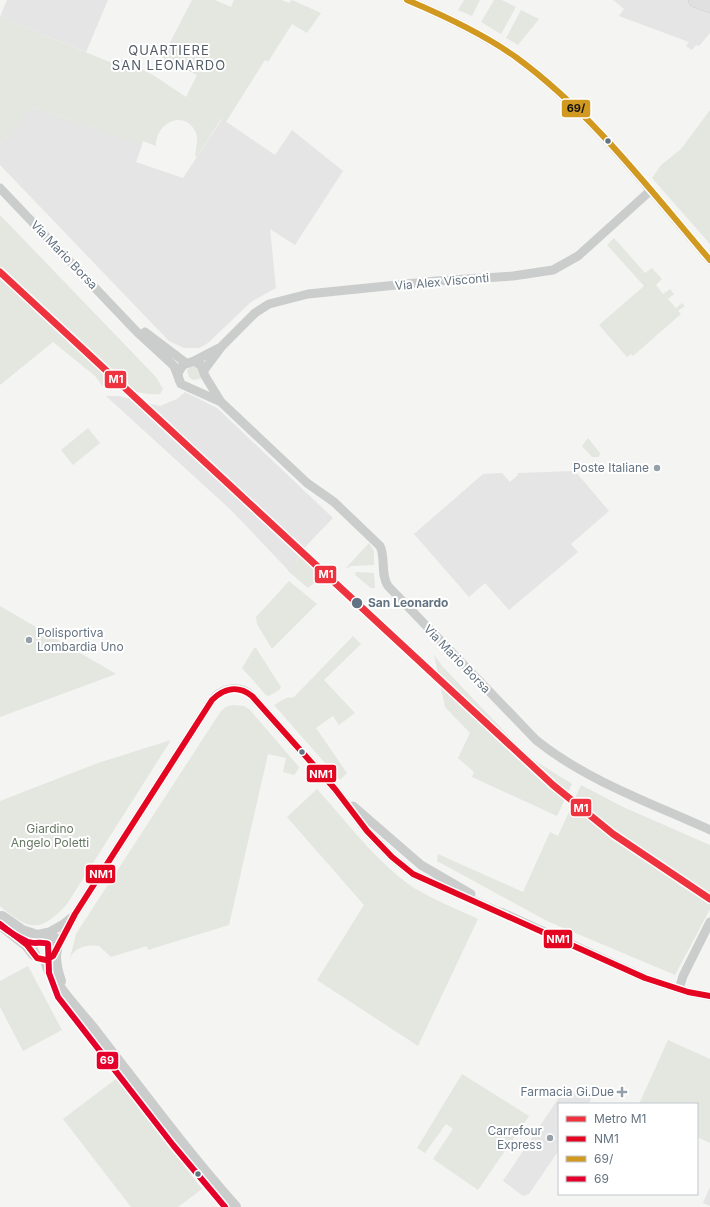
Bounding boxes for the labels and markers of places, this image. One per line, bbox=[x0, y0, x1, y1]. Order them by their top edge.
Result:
unlabelled marker bbox=[603, 136, 613, 146]
place label: Poste Italiane bbox=[573, 460, 649, 475]
marker: Poste Italiane bbox=[652, 463, 662, 473]
place label: San Leonardo bbox=[368, 595, 448, 610]
marker: San Leonardo bbox=[350, 596, 364, 610]
place label: Polisportiva Lombardia Uno bbox=[37, 625, 124, 654]
marker: Polisportiva Lombardia Uno bbox=[24, 635, 34, 645]
unlabelled marker bbox=[297, 747, 307, 757]
place label: Farmacia Gi.Due bbox=[521, 1084, 614, 1099]
marker: Farmacia Gi.Due bbox=[617, 1087, 627, 1097]
place label: Carrefour Express bbox=[488, 1123, 542, 1152]
marker: Carrefour Express bbox=[545, 1133, 555, 1143]
unlabelled marker bbox=[193, 1169, 203, 1179]

